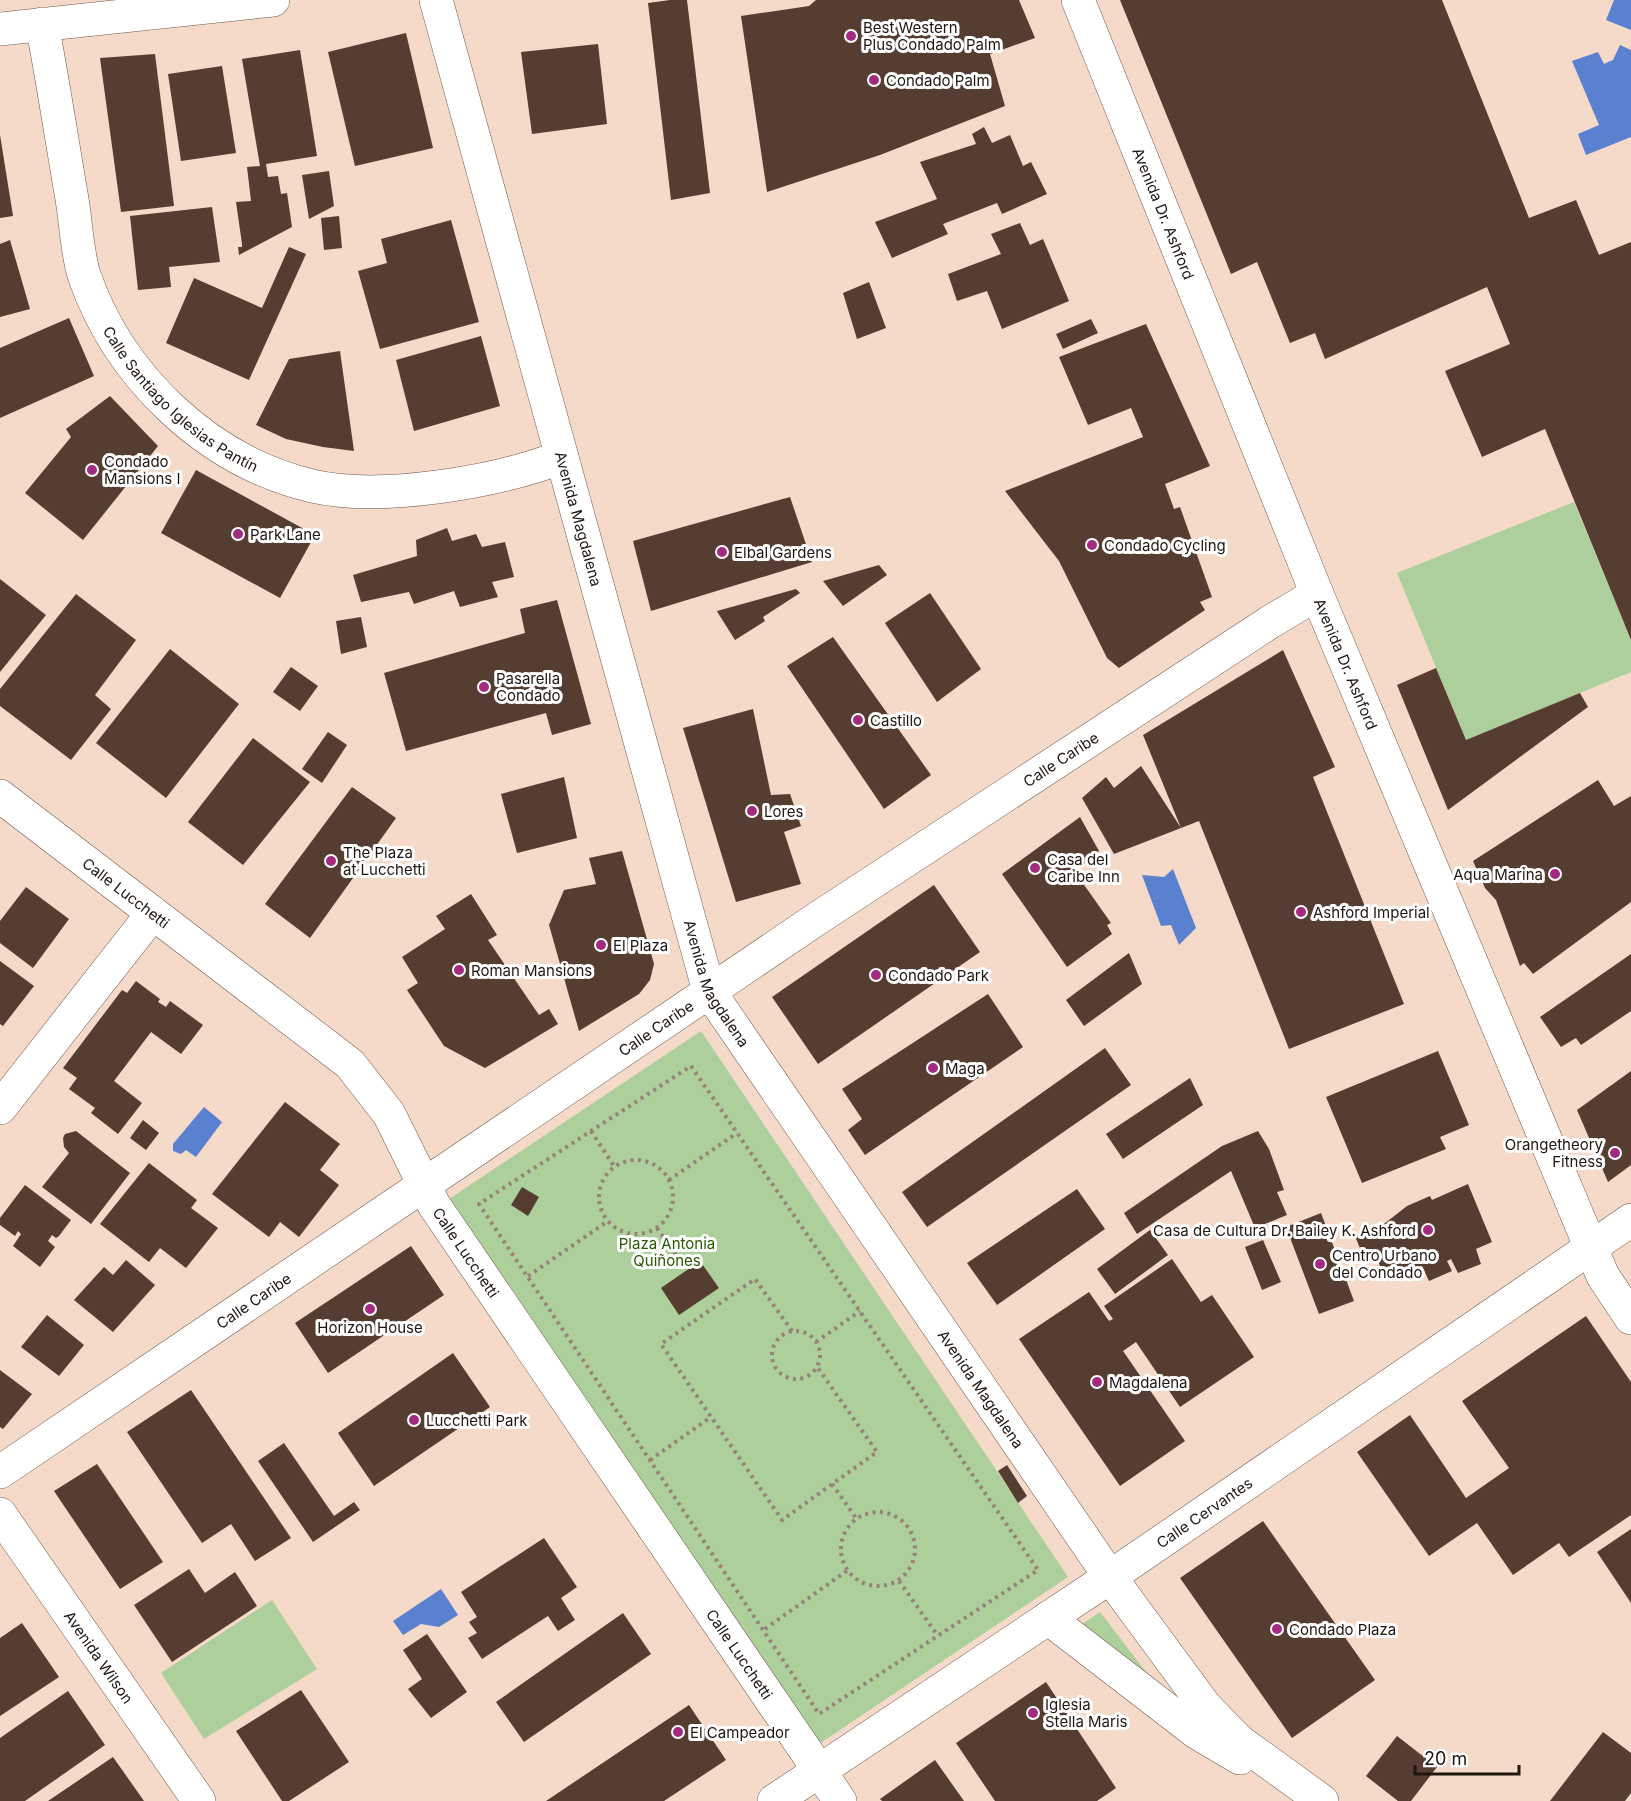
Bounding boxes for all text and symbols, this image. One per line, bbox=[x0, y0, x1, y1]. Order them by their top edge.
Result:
place label: Best Western Plus Condado Palm bbox=[863, 18, 1001, 54]
marker: Best Western Plus Condado Palm bbox=[844, 29, 858, 43]
place label: Condado Palm bbox=[886, 71, 990, 90]
marker: Condado Palm bbox=[867, 73, 881, 87]
street label: Avenida Dr. Ashford bbox=[1129, 145, 1199, 282]
street label: Calle Santiago Iglesias Pantín bbox=[99, 322, 261, 476]
street label: Avenida Magdalena bbox=[551, 449, 607, 588]
place label: Condado Mansions I bbox=[104, 452, 180, 488]
marker: Condado Mansions I bbox=[85, 463, 99, 477]
place label: Park Lane bbox=[250, 525, 321, 544]
marker: Park Lane bbox=[231, 527, 245, 541]
place label: Condado Cycling bbox=[1104, 536, 1226, 555]
marker: Condado Cycling bbox=[1085, 538, 1099, 552]
place label: Elbal Gardens bbox=[734, 543, 832, 562]
marker: Elbal Gardens bbox=[715, 545, 729, 559]
street label: Avenida Dr. Ashford bbox=[1310, 595, 1382, 732]
place label: Pasarella Condado bbox=[496, 669, 561, 705]
marker: Pasarella Condado bbox=[477, 680, 491, 694]
place label: Castillo bbox=[870, 711, 922, 730]
marker: Castillo bbox=[851, 713, 865, 727]
street label: Calle Caribe bbox=[1019, 727, 1102, 791]
place label: Lores bbox=[764, 802, 804, 821]
marker: Lores bbox=[745, 804, 759, 818]
place label: The Plaza at Lucchetti bbox=[343, 843, 426, 879]
place label: Casa del Caribe Inn bbox=[1047, 850, 1120, 886]
street label: Calle Lucchetti bbox=[79, 853, 174, 932]
marker: The Plaza at Lucchetti bbox=[324, 854, 338, 868]
marker: Casa del Caribe Inn bbox=[1028, 861, 1042, 875]
place label: Aqua Marina bbox=[1453, 865, 1543, 884]
marker: Aqua Marina bbox=[1548, 867, 1562, 881]
place label: Ashford Imperial bbox=[1313, 903, 1430, 922]
marker: Ashford Imperial bbox=[1294, 905, 1308, 919]
street label: Avenida Magdalena bbox=[680, 918, 754, 1051]
place label: El Plaza bbox=[613, 936, 668, 955]
marker: El Plaza bbox=[594, 938, 608, 952]
place label: Roman Mansions bbox=[471, 961, 592, 980]
marker: Roman Mansions bbox=[452, 963, 466, 977]
place label: Condado Park bbox=[888, 966, 990, 985]
marker: Condado Park bbox=[869, 968, 883, 982]
street label: Calle Caribe bbox=[615, 996, 697, 1060]
place label: Maga bbox=[945, 1059, 985, 1078]
marker: Maga bbox=[926, 1061, 940, 1075]
place label: Orangetheory Fitness bbox=[1505, 1135, 1604, 1171]
marker: Orangetheory Fitness bbox=[1608, 1146, 1622, 1160]
street label: Calle Lucchetti bbox=[429, 1204, 504, 1301]
place label: Casa de Cultura Dr. Bailey K. Ashford bbox=[1153, 1221, 1416, 1240]
marker: Casa de Cultura Dr. Bailey K. Ashford bbox=[1421, 1223, 1435, 1237]
park label: Plaza Antonia Quiñones bbox=[619, 1234, 715, 1270]
place label: Centro Urbano del Condado bbox=[1332, 1246, 1437, 1282]
marker: Centro Urbano del Condado bbox=[1313, 1257, 1327, 1271]
street label: Calle Caribe bbox=[212, 1268, 295, 1333]
marker: Horizon House bbox=[363, 1302, 377, 1316]
place label: Horizon House bbox=[317, 1318, 423, 1337]
street label: Avenida Magdalena bbox=[934, 1326, 1028, 1452]
place label: Magdalena bbox=[1109, 1373, 1187, 1392]
marker: Magdalena bbox=[1090, 1375, 1104, 1389]
place label: Lucchetti Park bbox=[426, 1411, 528, 1430]
marker: Lucchetti Park bbox=[407, 1413, 421, 1427]
street label: Calle Cervantes bbox=[1152, 1473, 1256, 1552]
street label: Calle Lucchetti bbox=[702, 1605, 777, 1703]
street label: Avenida Wilson bbox=[60, 1607, 138, 1707]
place label: Condado Plaza bbox=[1289, 1620, 1396, 1639]
marker: Condado Plaza bbox=[1270, 1622, 1284, 1636]
place label: Iglesia Stella Maris bbox=[1045, 1695, 1128, 1731]
marker: Iglesia Stella Maris bbox=[1026, 1706, 1040, 1720]
place label: El Campeador bbox=[690, 1723, 790, 1742]
marker: El Campeador bbox=[671, 1725, 685, 1739]
scale bar bbox=[1415, 1738, 1518, 1776]
text: 20 m bbox=[1424, 1748, 1467, 1769]

